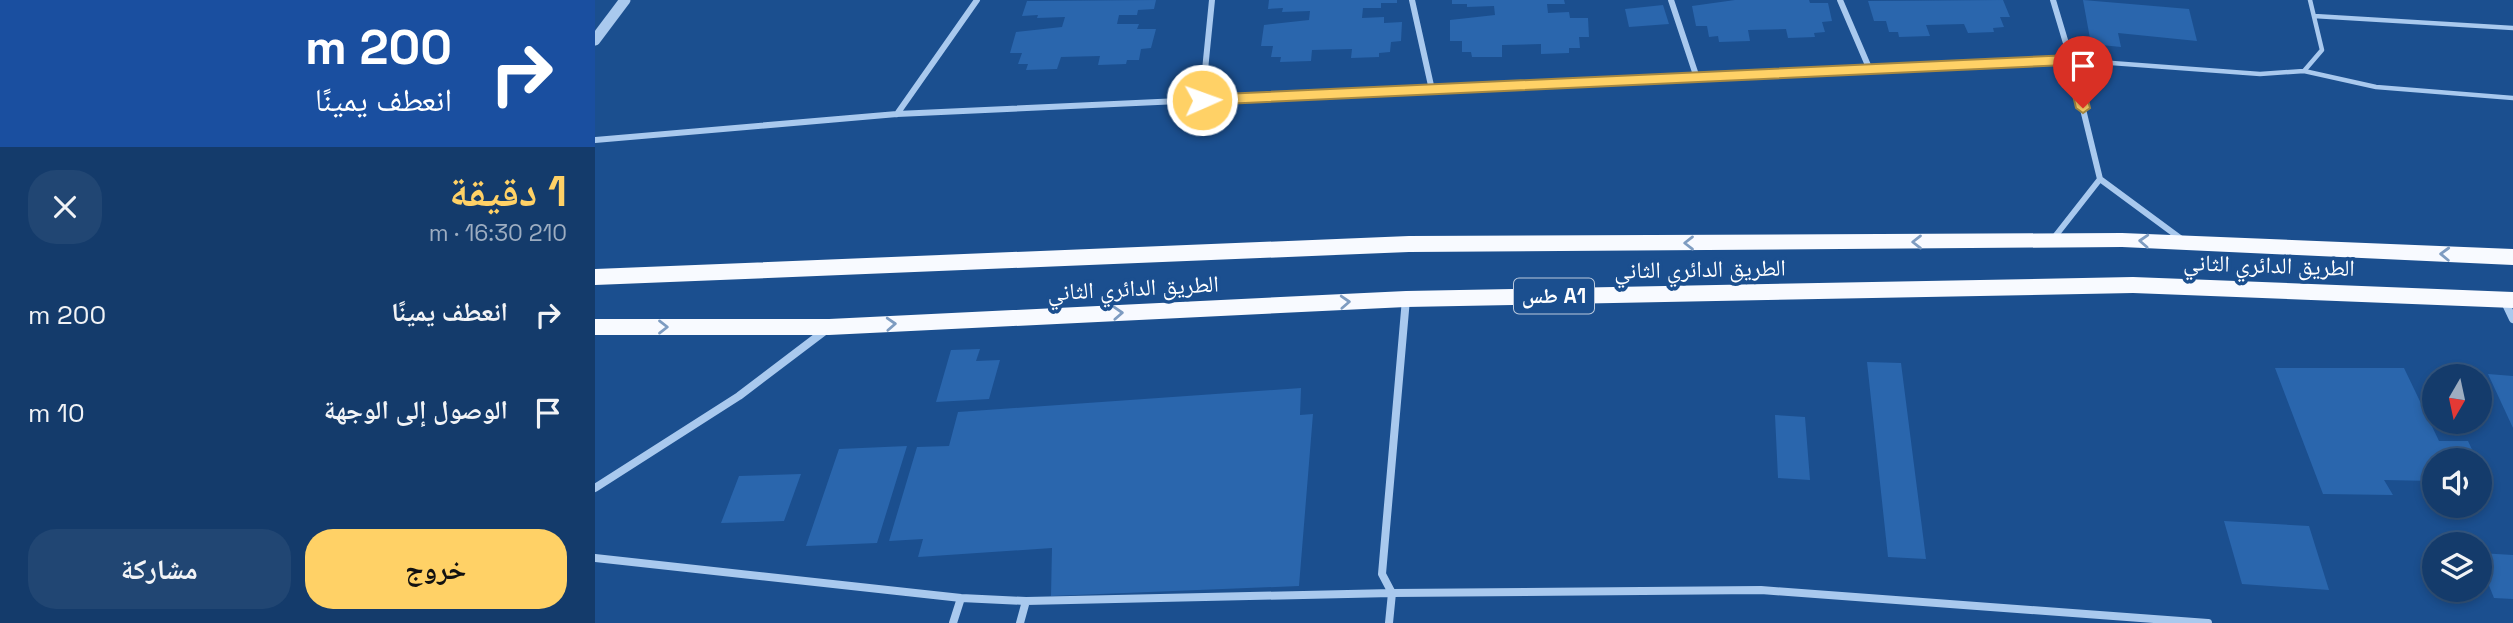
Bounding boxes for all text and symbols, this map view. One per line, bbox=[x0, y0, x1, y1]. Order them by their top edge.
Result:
text: 200 m bbox=[305, 16, 452, 78]
icon: right bbox=[476, 28, 567, 119]
pin bbox=[2053, 36, 2113, 108]
icon: arrive bbox=[2064, 47, 2102, 85]
position arrow bbox=[1165, 63, 1239, 137]
text: انعطف يمينًا bbox=[315, 80, 452, 120]
text: 1 دقيقة bbox=[449, 165, 567, 218]
button: close bbox=[28, 170, 102, 244]
text: 210 m · 16:30 bbox=[429, 218, 567, 248]
one-way arrow bbox=[1911, 234, 1921, 250]
one-way arrow bbox=[2138, 234, 2149, 249]
one-way arrow bbox=[1683, 235, 1694, 251]
one-way arrow bbox=[2439, 246, 2450, 261]
street label: الطريق الدائري الثاني bbox=[2183, 247, 2355, 287]
street label: الطريق الدائري الثاني bbox=[1614, 253, 1786, 289]
street label: الطريق الدائري الثاني bbox=[1046, 269, 1220, 311]
road number: طس A1 bbox=[1514, 278, 1594, 314]
text: انعطف يمينًا bbox=[391, 295, 508, 329]
one-way arrow bbox=[1340, 295, 1351, 310]
icon: right bbox=[529, 296, 567, 334]
text: 200 m bbox=[28, 298, 106, 332]
one-way arrow bbox=[1113, 306, 1124, 321]
one-way arrow bbox=[885, 317, 896, 332]
one-way arrow bbox=[658, 319, 669, 335]
north arrow bbox=[2422, 364, 2492, 434]
map controls bbox=[2422, 364, 2492, 602]
text: الوصول إلى الوجهة bbox=[324, 393, 508, 427]
icon: arrive bbox=[529, 394, 567, 432]
text: 10 m bbox=[28, 396, 85, 430]
button: sound bbox=[2422, 448, 2492, 518]
button: مشاركة bbox=[28, 529, 291, 609]
button: خروج bbox=[305, 529, 567, 609]
button: layers bbox=[2422, 532, 2492, 602]

